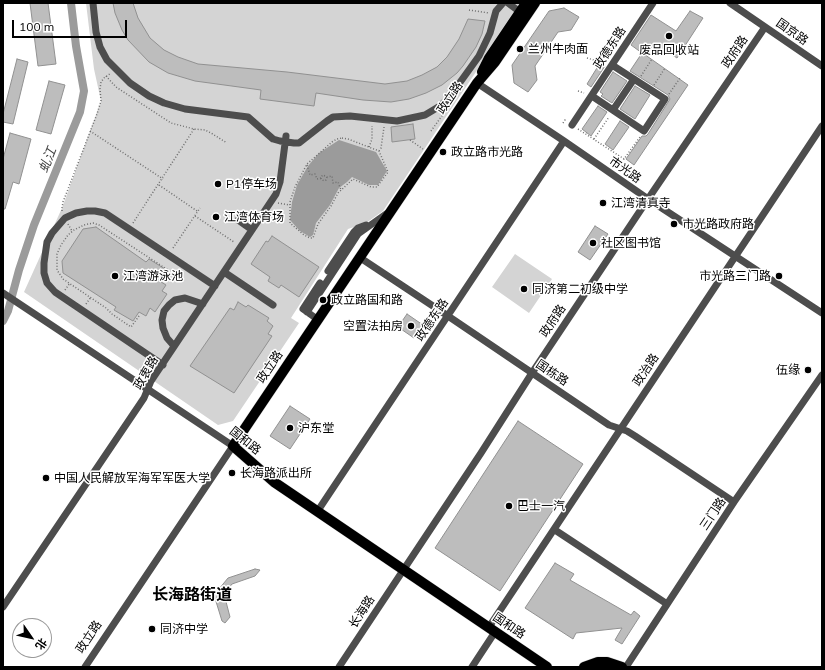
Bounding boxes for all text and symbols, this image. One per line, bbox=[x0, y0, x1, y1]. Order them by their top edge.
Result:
scale bar bbox=[14, 12, 129, 38]
street label: 国京路 bbox=[773, 16, 811, 48]
text: 100 m bbox=[19, 19, 54, 34]
street label: 政德东路 bbox=[591, 24, 629, 72]
marker: 废品回收站 bbox=[664, 31, 674, 41]
street label: 政府路 bbox=[719, 33, 751, 71]
place label: 兰州牛肉面 bbox=[528, 42, 588, 56]
place label: 废品回收站 bbox=[639, 43, 699, 57]
marker: 兰州牛肉面 bbox=[515, 44, 525, 54]
street label: 政立路 bbox=[434, 79, 466, 117]
water label: 虬江 bbox=[36, 145, 60, 175]
place label: 政立路市光路 bbox=[451, 145, 523, 159]
marker: 政立路市光路 bbox=[438, 147, 448, 157]
street label: 市光路 bbox=[606, 154, 644, 186]
place label: P1停车场 bbox=[226, 177, 277, 191]
marker: P1停车场 bbox=[213, 179, 223, 189]
place label: 江湾清真寺 bbox=[611, 196, 671, 210]
marker: 江湾清真寺 bbox=[598, 198, 608, 208]
place label: 江湾体育场 bbox=[224, 210, 284, 224]
marker: 江湾体育场 bbox=[211, 212, 221, 222]
place label: 市光路政府路 bbox=[682, 217, 754, 231]
marker: 市光路政府路 bbox=[669, 219, 679, 229]
place label: 社区图书馆 bbox=[601, 236, 661, 250]
marker: 社区图书馆 bbox=[588, 238, 598, 248]
place label: 江湾游泳池 bbox=[123, 269, 183, 283]
place label: 市光路三门路 bbox=[699, 269, 771, 283]
marker: 江湾游泳池 bbox=[110, 271, 120, 281]
marker: 市光路三门路 bbox=[774, 271, 784, 281]
place label: 同济第二初级中学 bbox=[532, 282, 628, 296]
marker: 同济第二初级中学 bbox=[519, 284, 529, 294]
place label: 政立路国和路 bbox=[331, 293, 403, 307]
marker: 政立路国和路 bbox=[318, 295, 328, 305]
street label: 政德东路 bbox=[413, 296, 451, 344]
street label: 政府路 bbox=[537, 302, 569, 340]
place label: 空置法拍房 bbox=[343, 319, 403, 333]
marker: 空置法拍房 bbox=[406, 321, 416, 331]
street label: 政立路 bbox=[254, 348, 286, 386]
street label: 政治路 bbox=[630, 351, 662, 389]
street label: 政衷路 bbox=[131, 354, 161, 392]
street label: 国栋路 bbox=[533, 357, 571, 389]
place label: 伍缘 bbox=[776, 363, 800, 377]
marker: 伍缘 bbox=[803, 365, 813, 375]
place label: 沪东堂 bbox=[298, 421, 334, 435]
marker: 沪东堂 bbox=[285, 423, 295, 433]
street label: 国和路 bbox=[226, 424, 264, 458]
place label: 长海路派出所 bbox=[240, 466, 312, 480]
marker: 长海路派出所 bbox=[227, 468, 237, 478]
place label: 中国人民解放军海军军医大学 bbox=[54, 471, 210, 485]
marker: 中国人民解放军海军军医大学 bbox=[41, 473, 51, 483]
street label: 三门路 bbox=[697, 495, 729, 533]
place label: 巴士一汽 bbox=[517, 499, 565, 513]
marker: 巴士一汽 bbox=[504, 501, 514, 511]
district label: 长海路街道 bbox=[152, 585, 232, 605]
street label: 长海路 bbox=[346, 593, 378, 631]
street label: 国和路 bbox=[490, 610, 528, 642]
north arrow bbox=[12, 618, 52, 658]
street label: 政立路 bbox=[73, 618, 105, 656]
place label: 同济中学 bbox=[160, 622, 208, 636]
marker: 同济中学 bbox=[147, 624, 157, 634]
text: 北 bbox=[32, 636, 50, 653]

